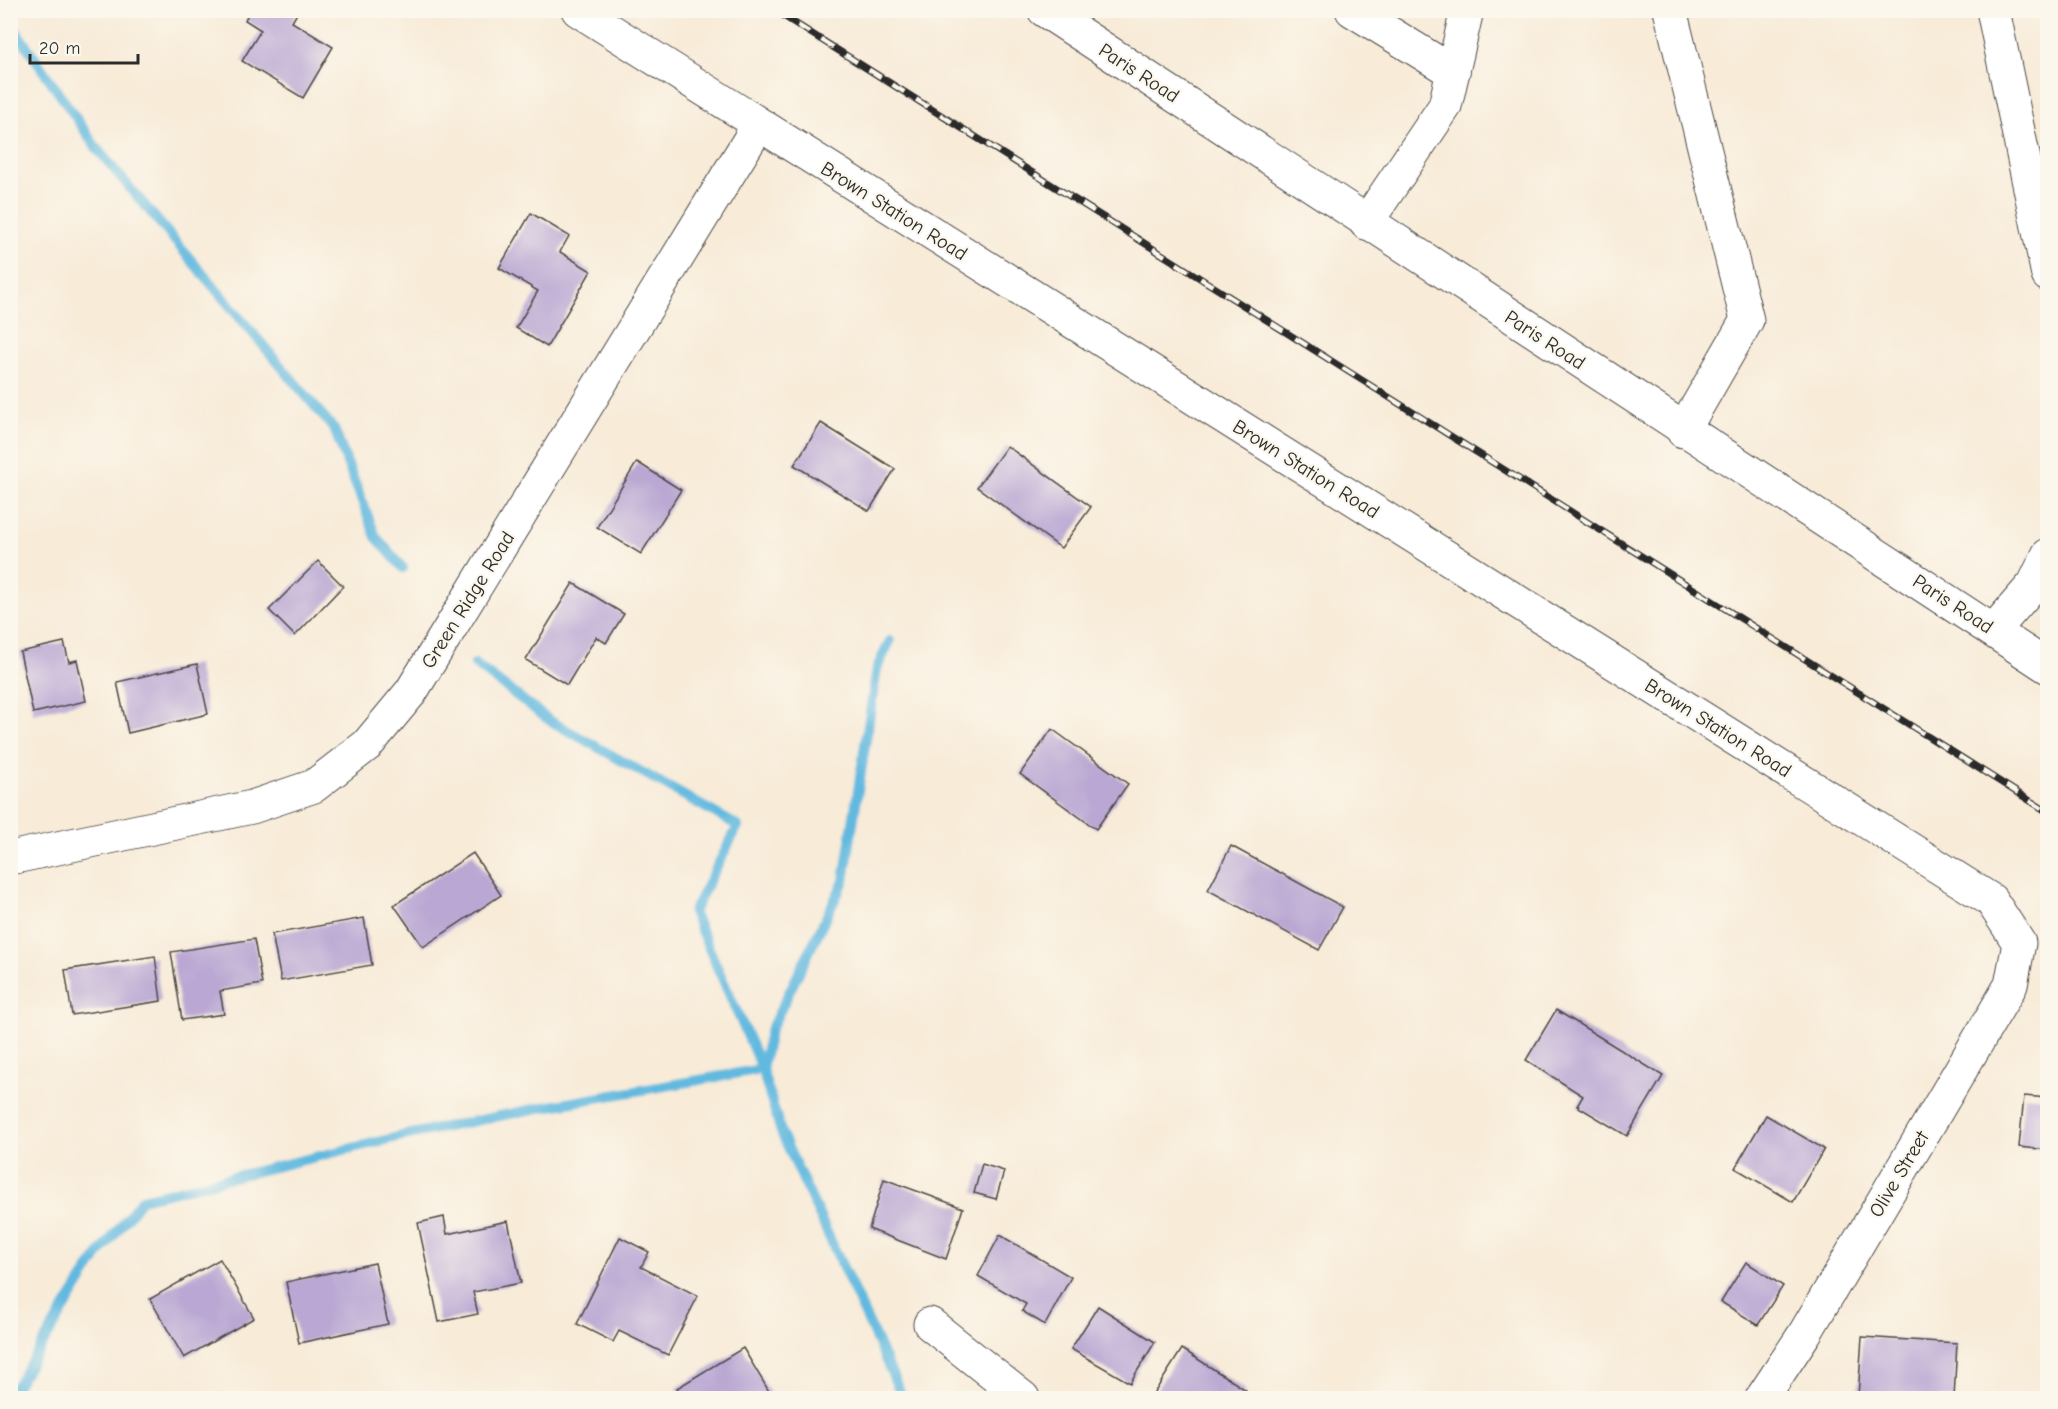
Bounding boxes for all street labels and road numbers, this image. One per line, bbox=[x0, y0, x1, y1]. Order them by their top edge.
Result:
street label: Paris Road bbox=[1094, 38, 1184, 108]
street label: Brown Station Road bbox=[817, 157, 971, 265]
street label: Paris Road bbox=[1500, 305, 1590, 375]
street label: Brown Station Road bbox=[1229, 415, 1383, 523]
street label: Green Ridge Road bbox=[417, 527, 519, 673]
street label: Paris Road bbox=[1908, 569, 1998, 639]
street label: Brown Station Road bbox=[1641, 674, 1795, 782]
street label: Olive Street bbox=[1864, 1126, 1934, 1221]

